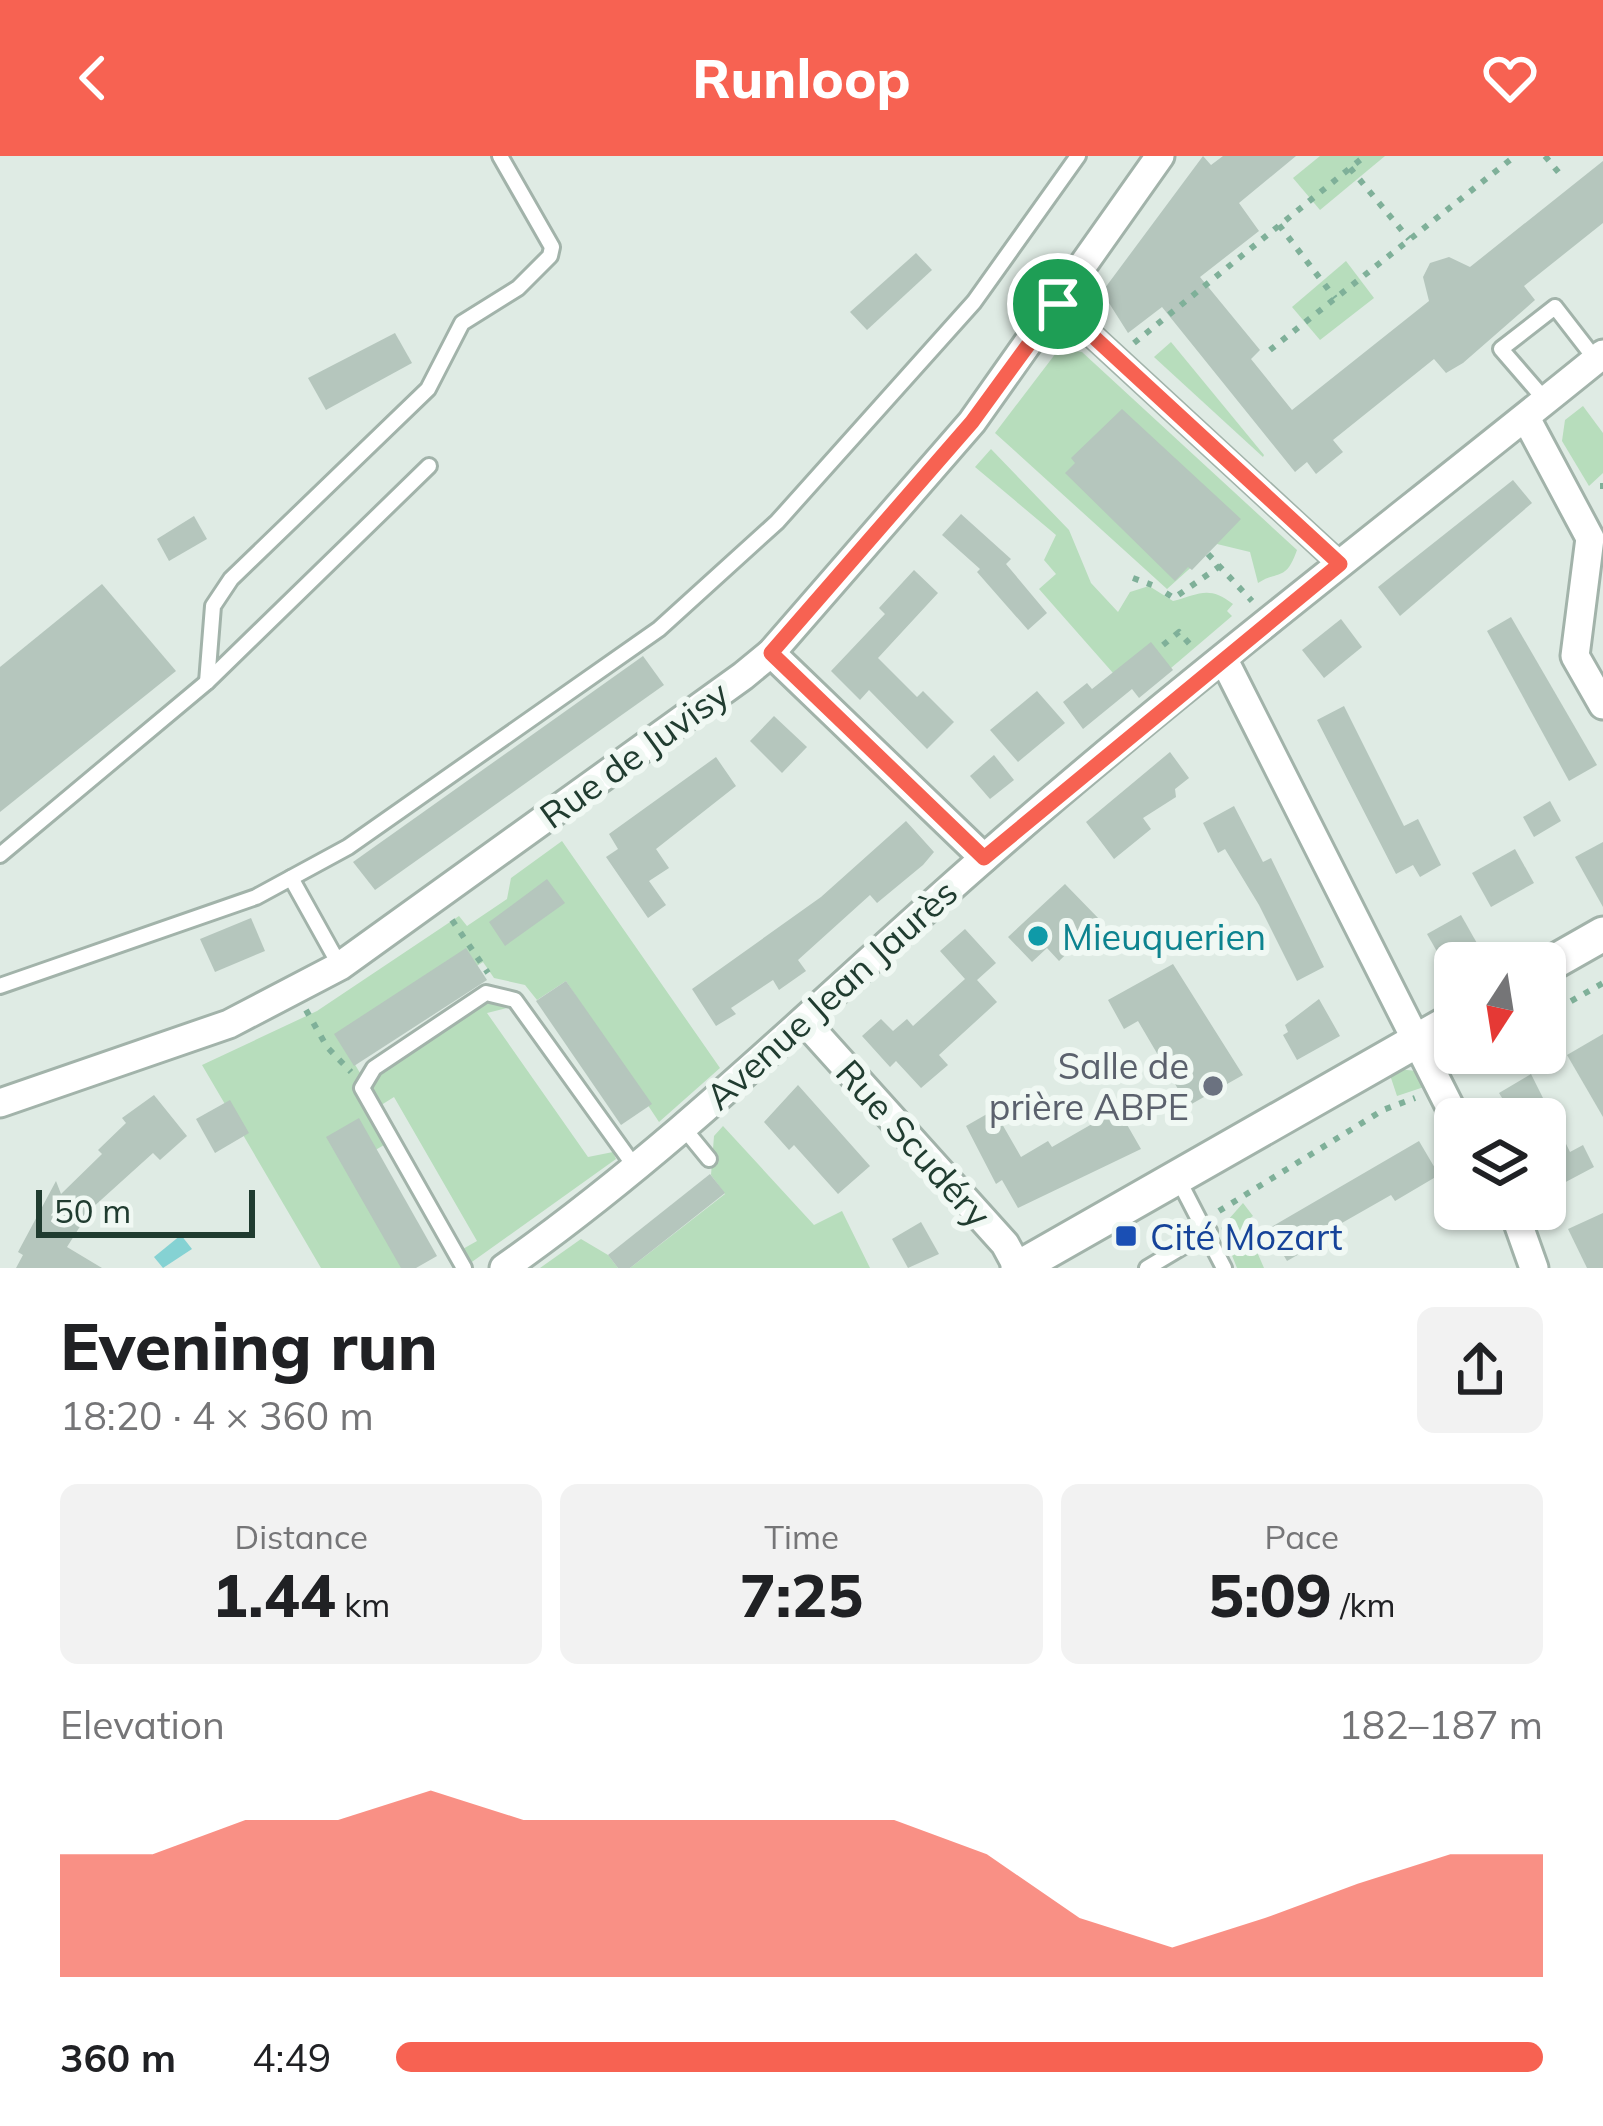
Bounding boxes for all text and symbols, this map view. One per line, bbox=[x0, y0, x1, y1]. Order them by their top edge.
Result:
text: Runloop bbox=[692, 44, 911, 112]
icon: back bbox=[60, 45, 126, 111]
icon: heart bbox=[1477, 45, 1543, 111]
pin bbox=[1007, 253, 1109, 355]
icon: arrive bbox=[1025, 271, 1091, 337]
street label: Rue de Juvisy bbox=[531, 671, 737, 837]
street label: Avenue Jean Jaurès bbox=[696, 869, 966, 1119]
place label: Mieuquerien bbox=[1062, 914, 1266, 959]
marker: Mieuquerien bbox=[1025, 923, 1051, 949]
north arrow bbox=[1434, 942, 1566, 1074]
map controls bbox=[1434, 942, 1566, 1230]
place label: Salle de prière ABPE bbox=[989, 1043, 1189, 1129]
street label: Rue Scudéry bbox=[827, 1050, 1001, 1236]
marker: Salle de prière ABPE bbox=[1200, 1073, 1226, 1099]
button: layers bbox=[1434, 1098, 1566, 1230]
scale bar bbox=[36, 1184, 255, 1237]
text: 50 m bbox=[54, 1190, 131, 1231]
place label: Cité Mozart bbox=[1150, 1214, 1343, 1259]
marker: Cité Mozart bbox=[1113, 1223, 1139, 1249]
text: Evening run bbox=[60, 1304, 438, 1387]
button: share bbox=[1417, 1307, 1543, 1433]
text: 18:20 · 4 × 360 m bbox=[60, 1391, 374, 1440]
text: Distance bbox=[234, 1516, 368, 1557]
text: Time bbox=[764, 1516, 839, 1557]
text: Pace bbox=[1265, 1516, 1339, 1557]
text: 1.44 bbox=[212, 1557, 336, 1632]
text: 7:25 bbox=[740, 1557, 863, 1632]
text: 5:09 bbox=[1208, 1557, 1332, 1632]
text: km bbox=[336, 1584, 390, 1625]
text: /km bbox=[1332, 1584, 1396, 1625]
text: Elevation bbox=[60, 1700, 225, 1749]
text: 182–187 m bbox=[1338, 1700, 1543, 1749]
text: 360 m bbox=[60, 2033, 176, 2082]
text: 4:49 bbox=[252, 2033, 331, 2082]

